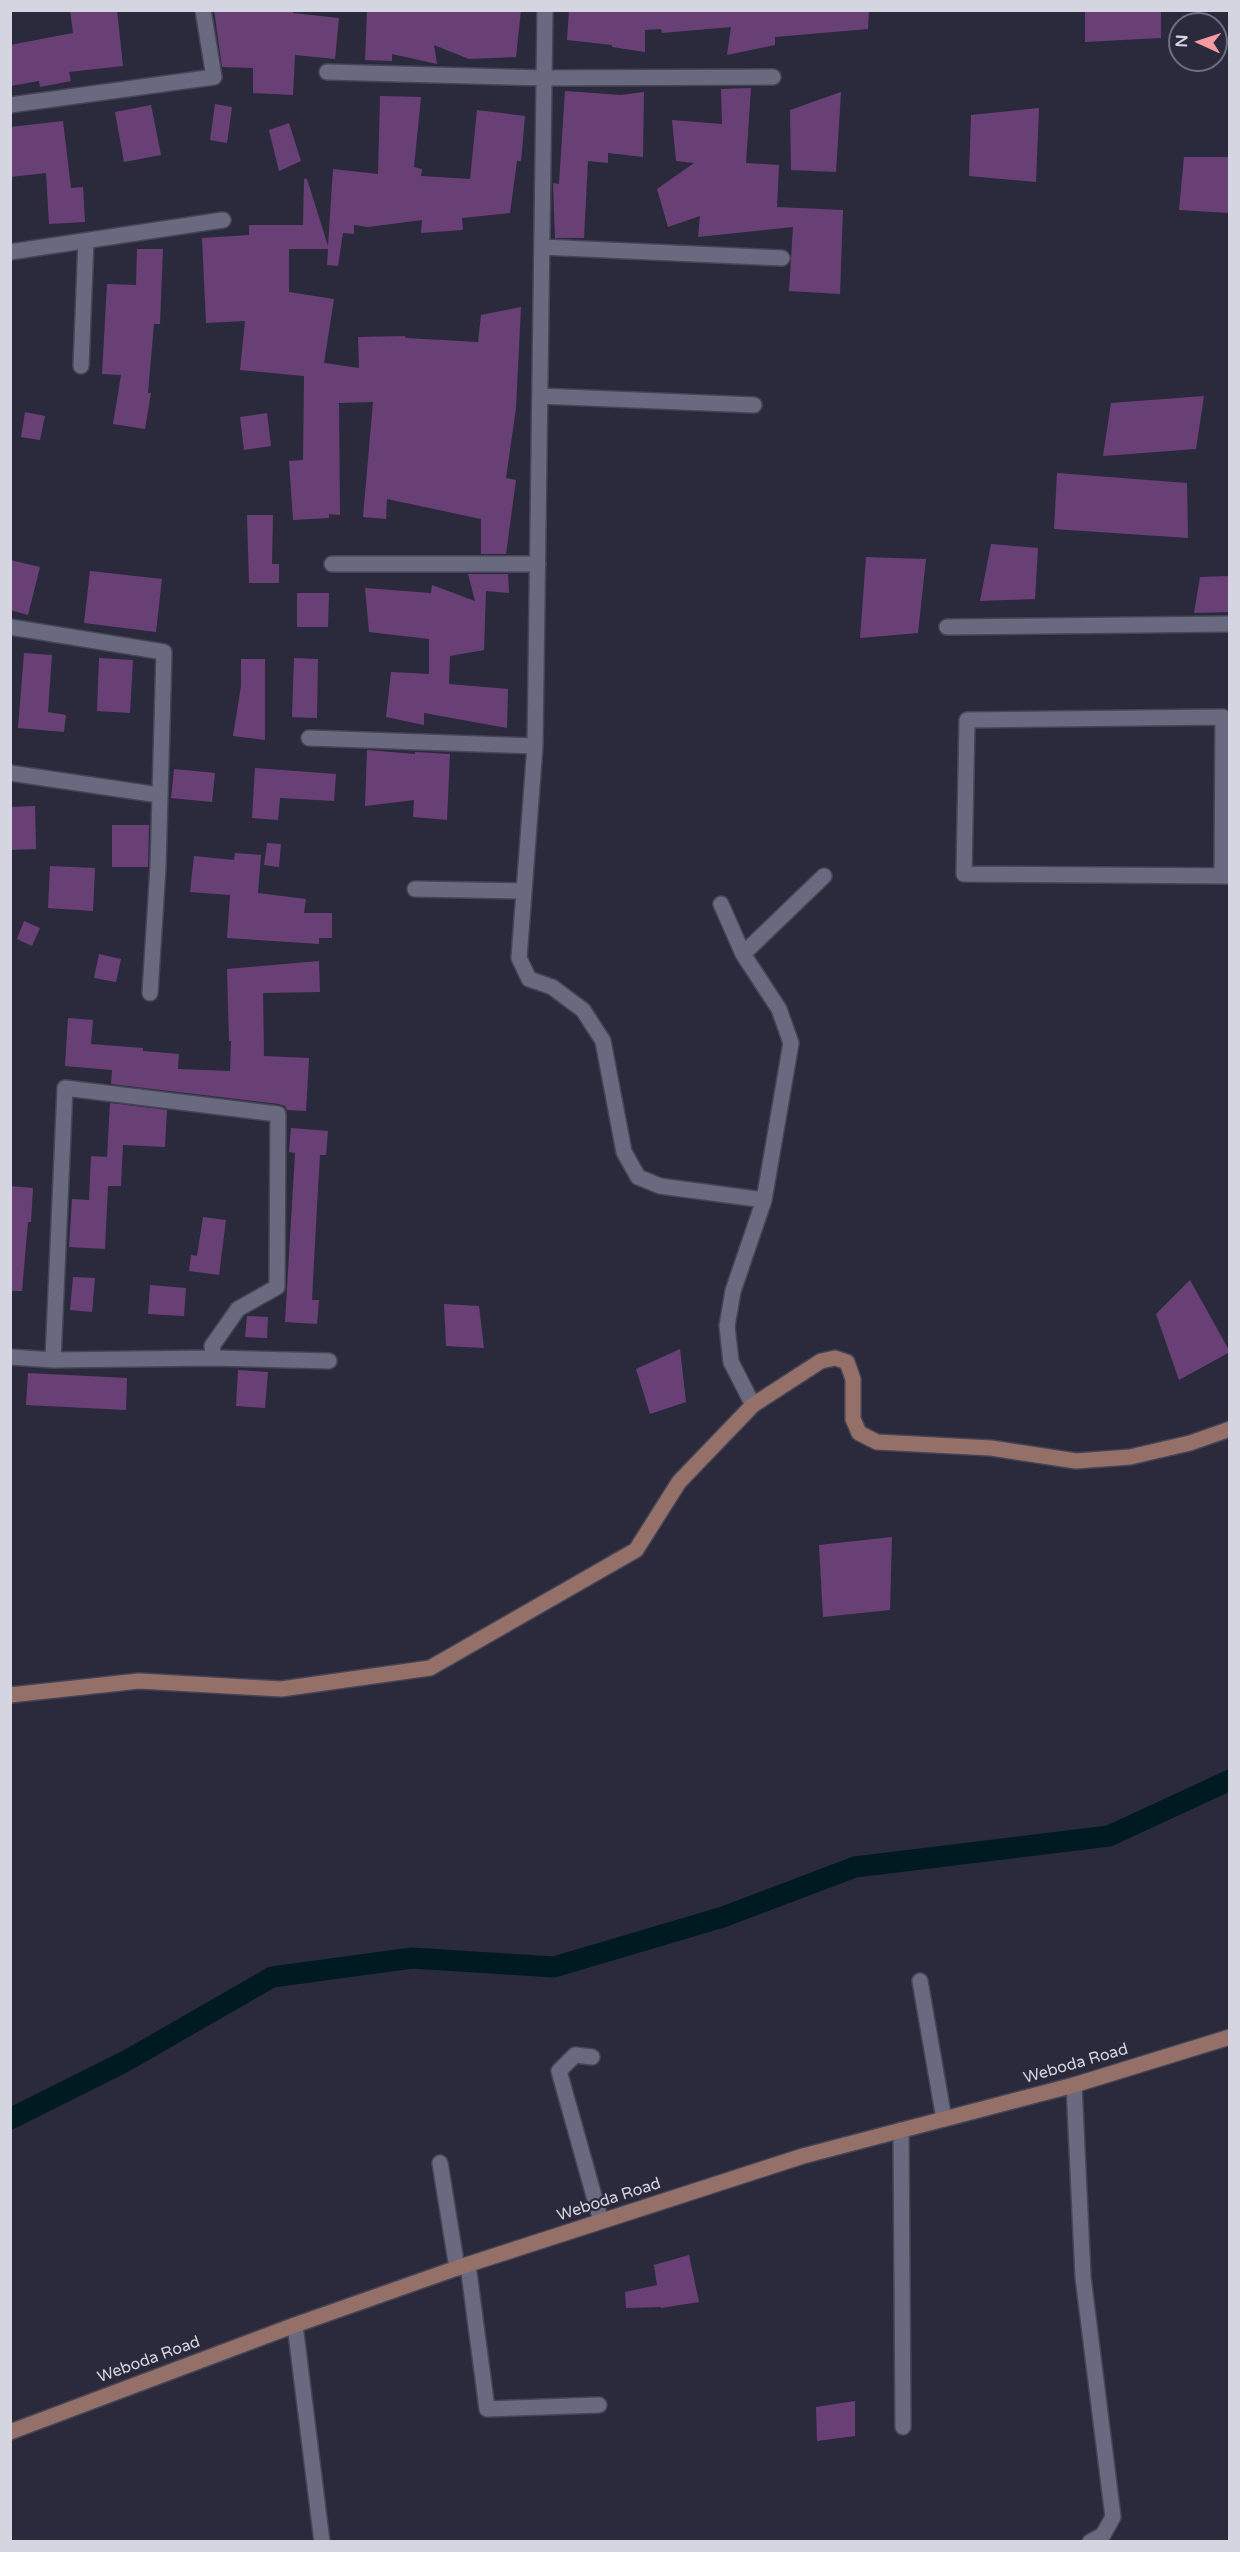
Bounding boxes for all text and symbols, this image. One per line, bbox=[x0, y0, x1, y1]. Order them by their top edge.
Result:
north arrow bbox=[1168, 12, 1228, 72]
text: N bbox=[1172, 34, 1192, 48]
street label: Weboda Road bbox=[1022, 2040, 1130, 2088]
street label: Weboda Road bbox=[555, 2174, 663, 2226]
street label: Weboda Road bbox=[95, 2333, 203, 2387]

